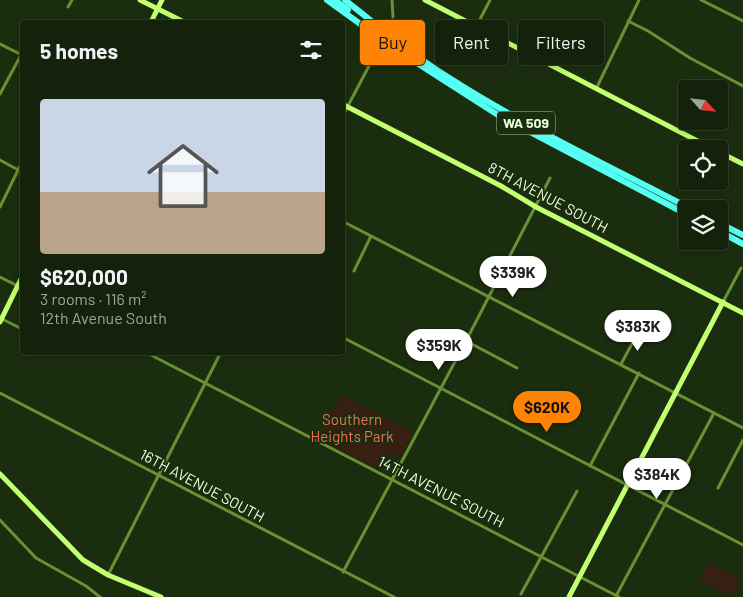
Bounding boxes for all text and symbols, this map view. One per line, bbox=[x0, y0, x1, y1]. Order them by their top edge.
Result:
chip: Buy bbox=[360, 20, 425, 65]
chip: Rent bbox=[435, 20, 508, 65]
chip: Filters bbox=[518, 20, 604, 65]
icon: filters bbox=[297, 36, 325, 64]
text: 5 homes bbox=[40, 38, 118, 63]
north arrow bbox=[678, 80, 728, 130]
map controls bbox=[678, 80, 728, 250]
road number: WA 509 bbox=[497, 112, 555, 134]
icon: home bbox=[138, 131, 228, 221]
button: locate bbox=[678, 140, 728, 190]
street label: 8TH AVENUE SOUTH bbox=[485, 158, 612, 236]
button: layers bbox=[678, 200, 728, 250]
pin: $339K bbox=[478, 256, 548, 298]
text: $339K bbox=[491, 262, 535, 281]
text: $620,000 bbox=[40, 264, 128, 289]
text: 3 rooms · 116 m² bbox=[40, 289, 146, 308]
text: 12th Avenue South bbox=[40, 308, 167, 327]
pin: $383K bbox=[603, 310, 673, 352]
text: $383K bbox=[615, 316, 661, 335]
pin: $359K bbox=[404, 328, 474, 371]
text: $359K bbox=[417, 335, 461, 354]
pin: $620K bbox=[512, 390, 582, 433]
text: $620K bbox=[524, 397, 570, 416]
park label: Southern Heights Park bbox=[311, 410, 394, 445]
street label: 16TH AVENUE SOUTH bbox=[137, 445, 268, 526]
street label: 14TH AVENUE SOUTH bbox=[375, 452, 507, 531]
pin: $384K bbox=[622, 458, 692, 500]
text: $384K bbox=[634, 464, 680, 483]

